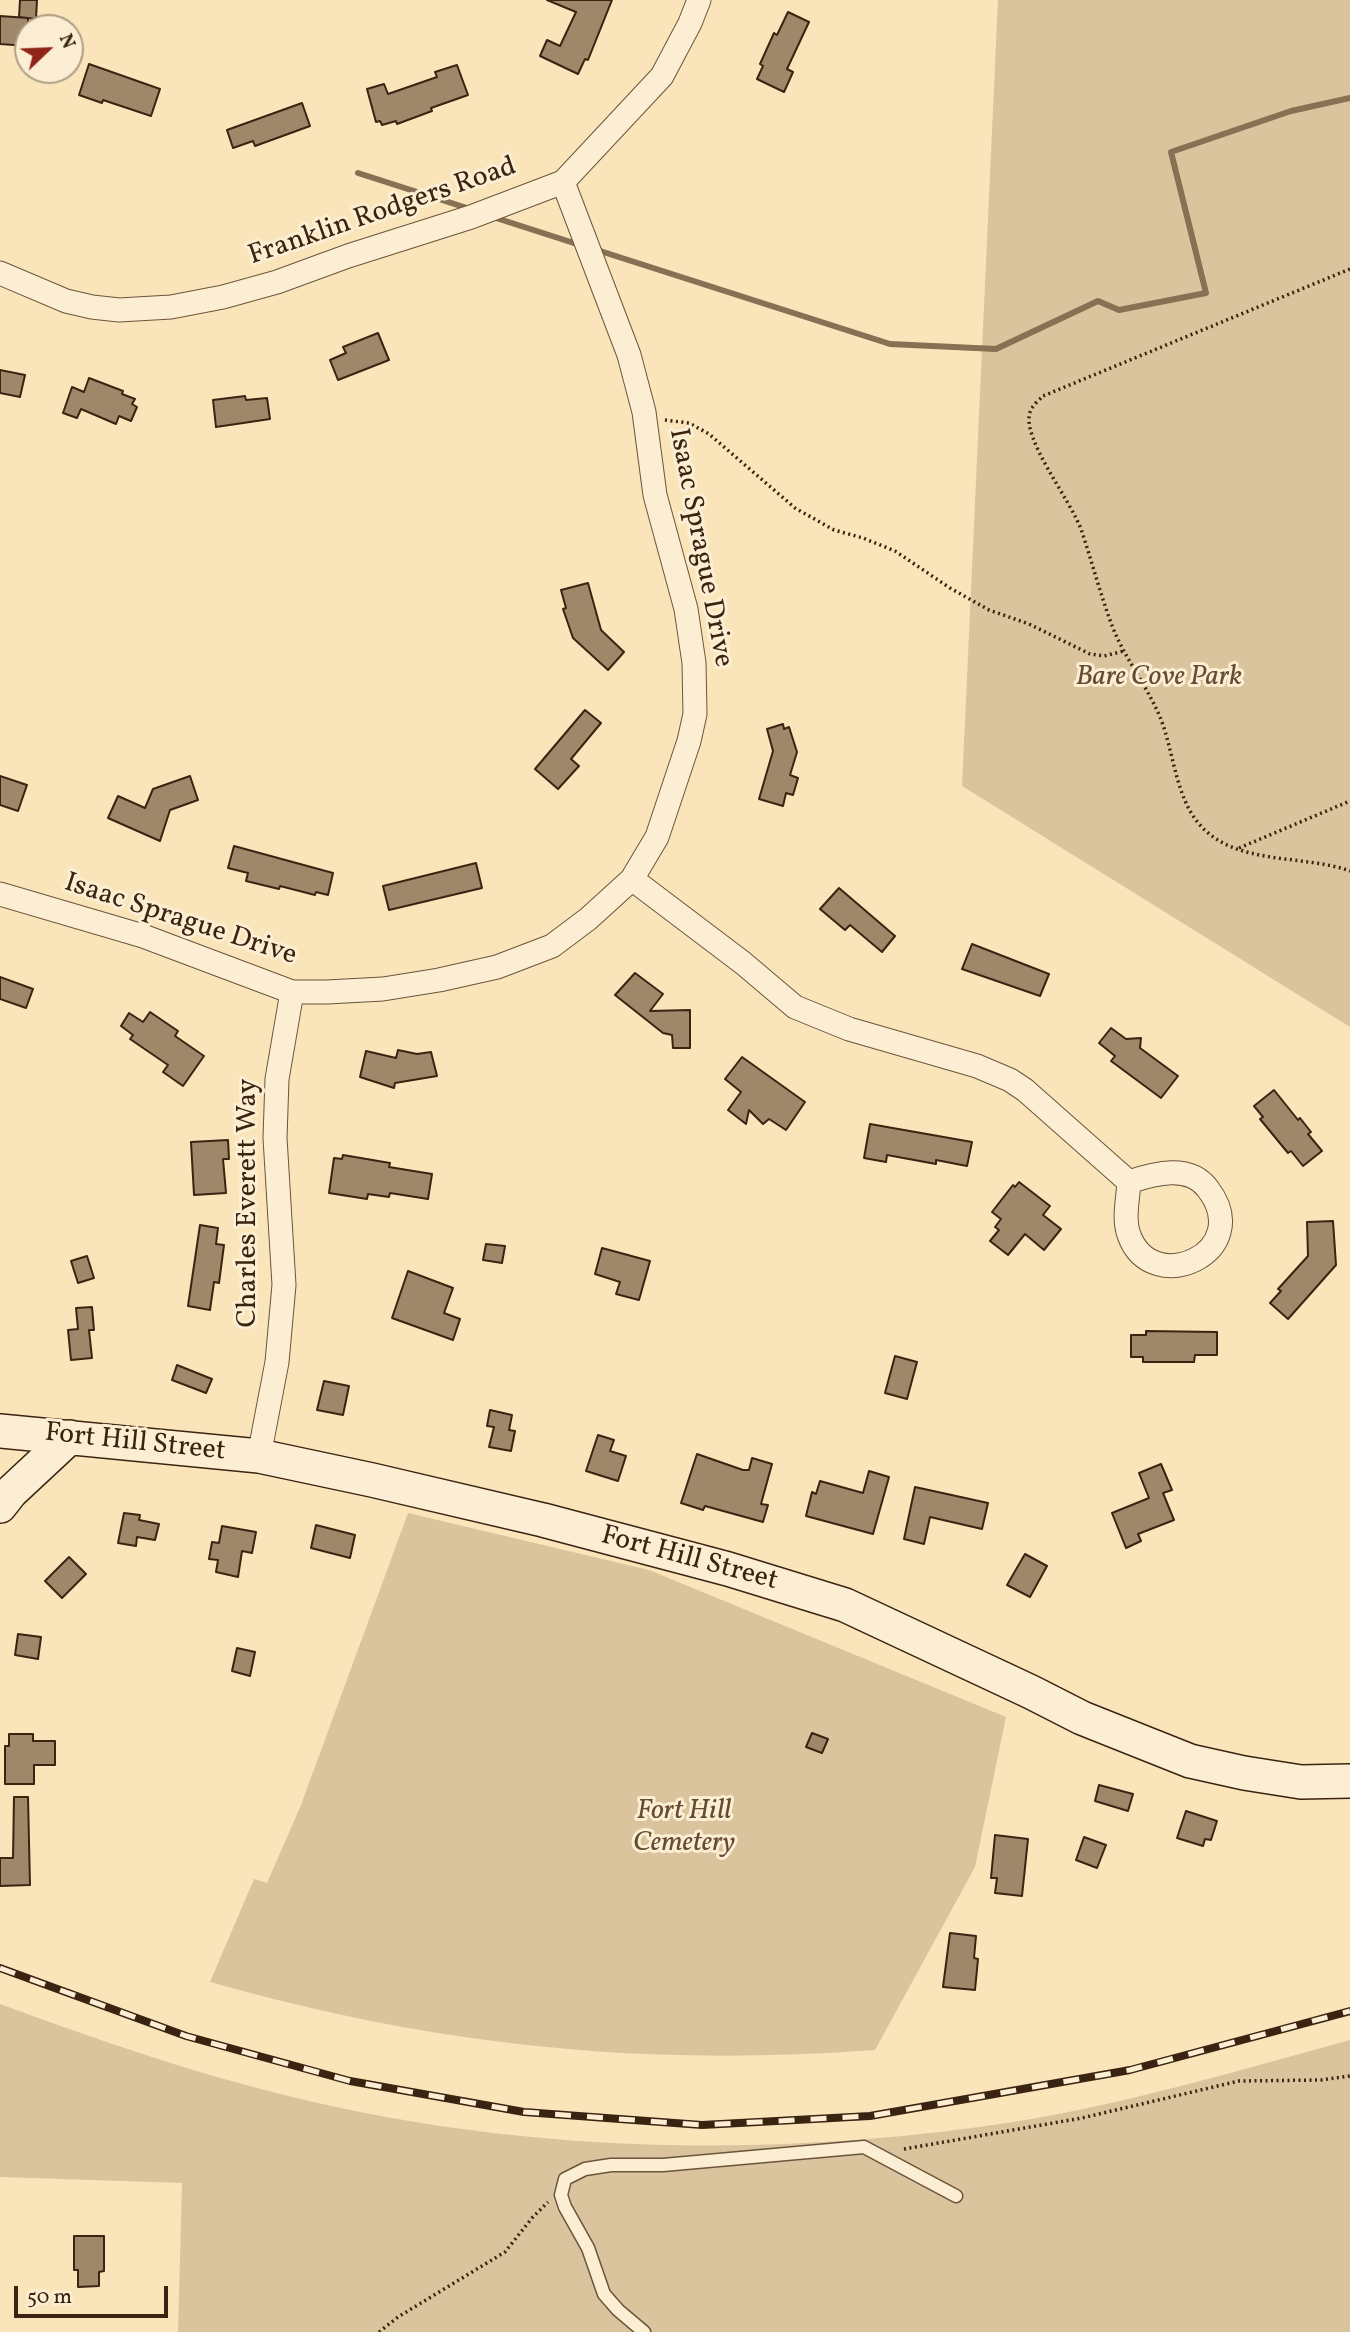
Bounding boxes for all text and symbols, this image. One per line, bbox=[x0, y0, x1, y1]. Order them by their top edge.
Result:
north arrow bbox=[14, 14, 84, 84]
text: N bbox=[52, 30, 81, 53]
street label: Franklin Rodgers Road bbox=[245, 151, 521, 275]
street label: Isaac Sprague Drive bbox=[659, 426, 739, 670]
park label: Bare Cove Park bbox=[1076, 662, 1242, 696]
street label: Isaac Sprague Drive bbox=[60, 868, 300, 974]
street label: Charles Everett Way bbox=[233, 1079, 267, 1327]
street label: Fort Hill Street bbox=[43, 1418, 227, 1470]
street label: Fort Hill Street bbox=[597, 1520, 781, 1600]
park label: Fort Hill Cemetery bbox=[633, 1796, 735, 1862]
scale bar bbox=[18, 2272, 172, 2316]
text: 50 m bbox=[27, 2283, 72, 2312]

